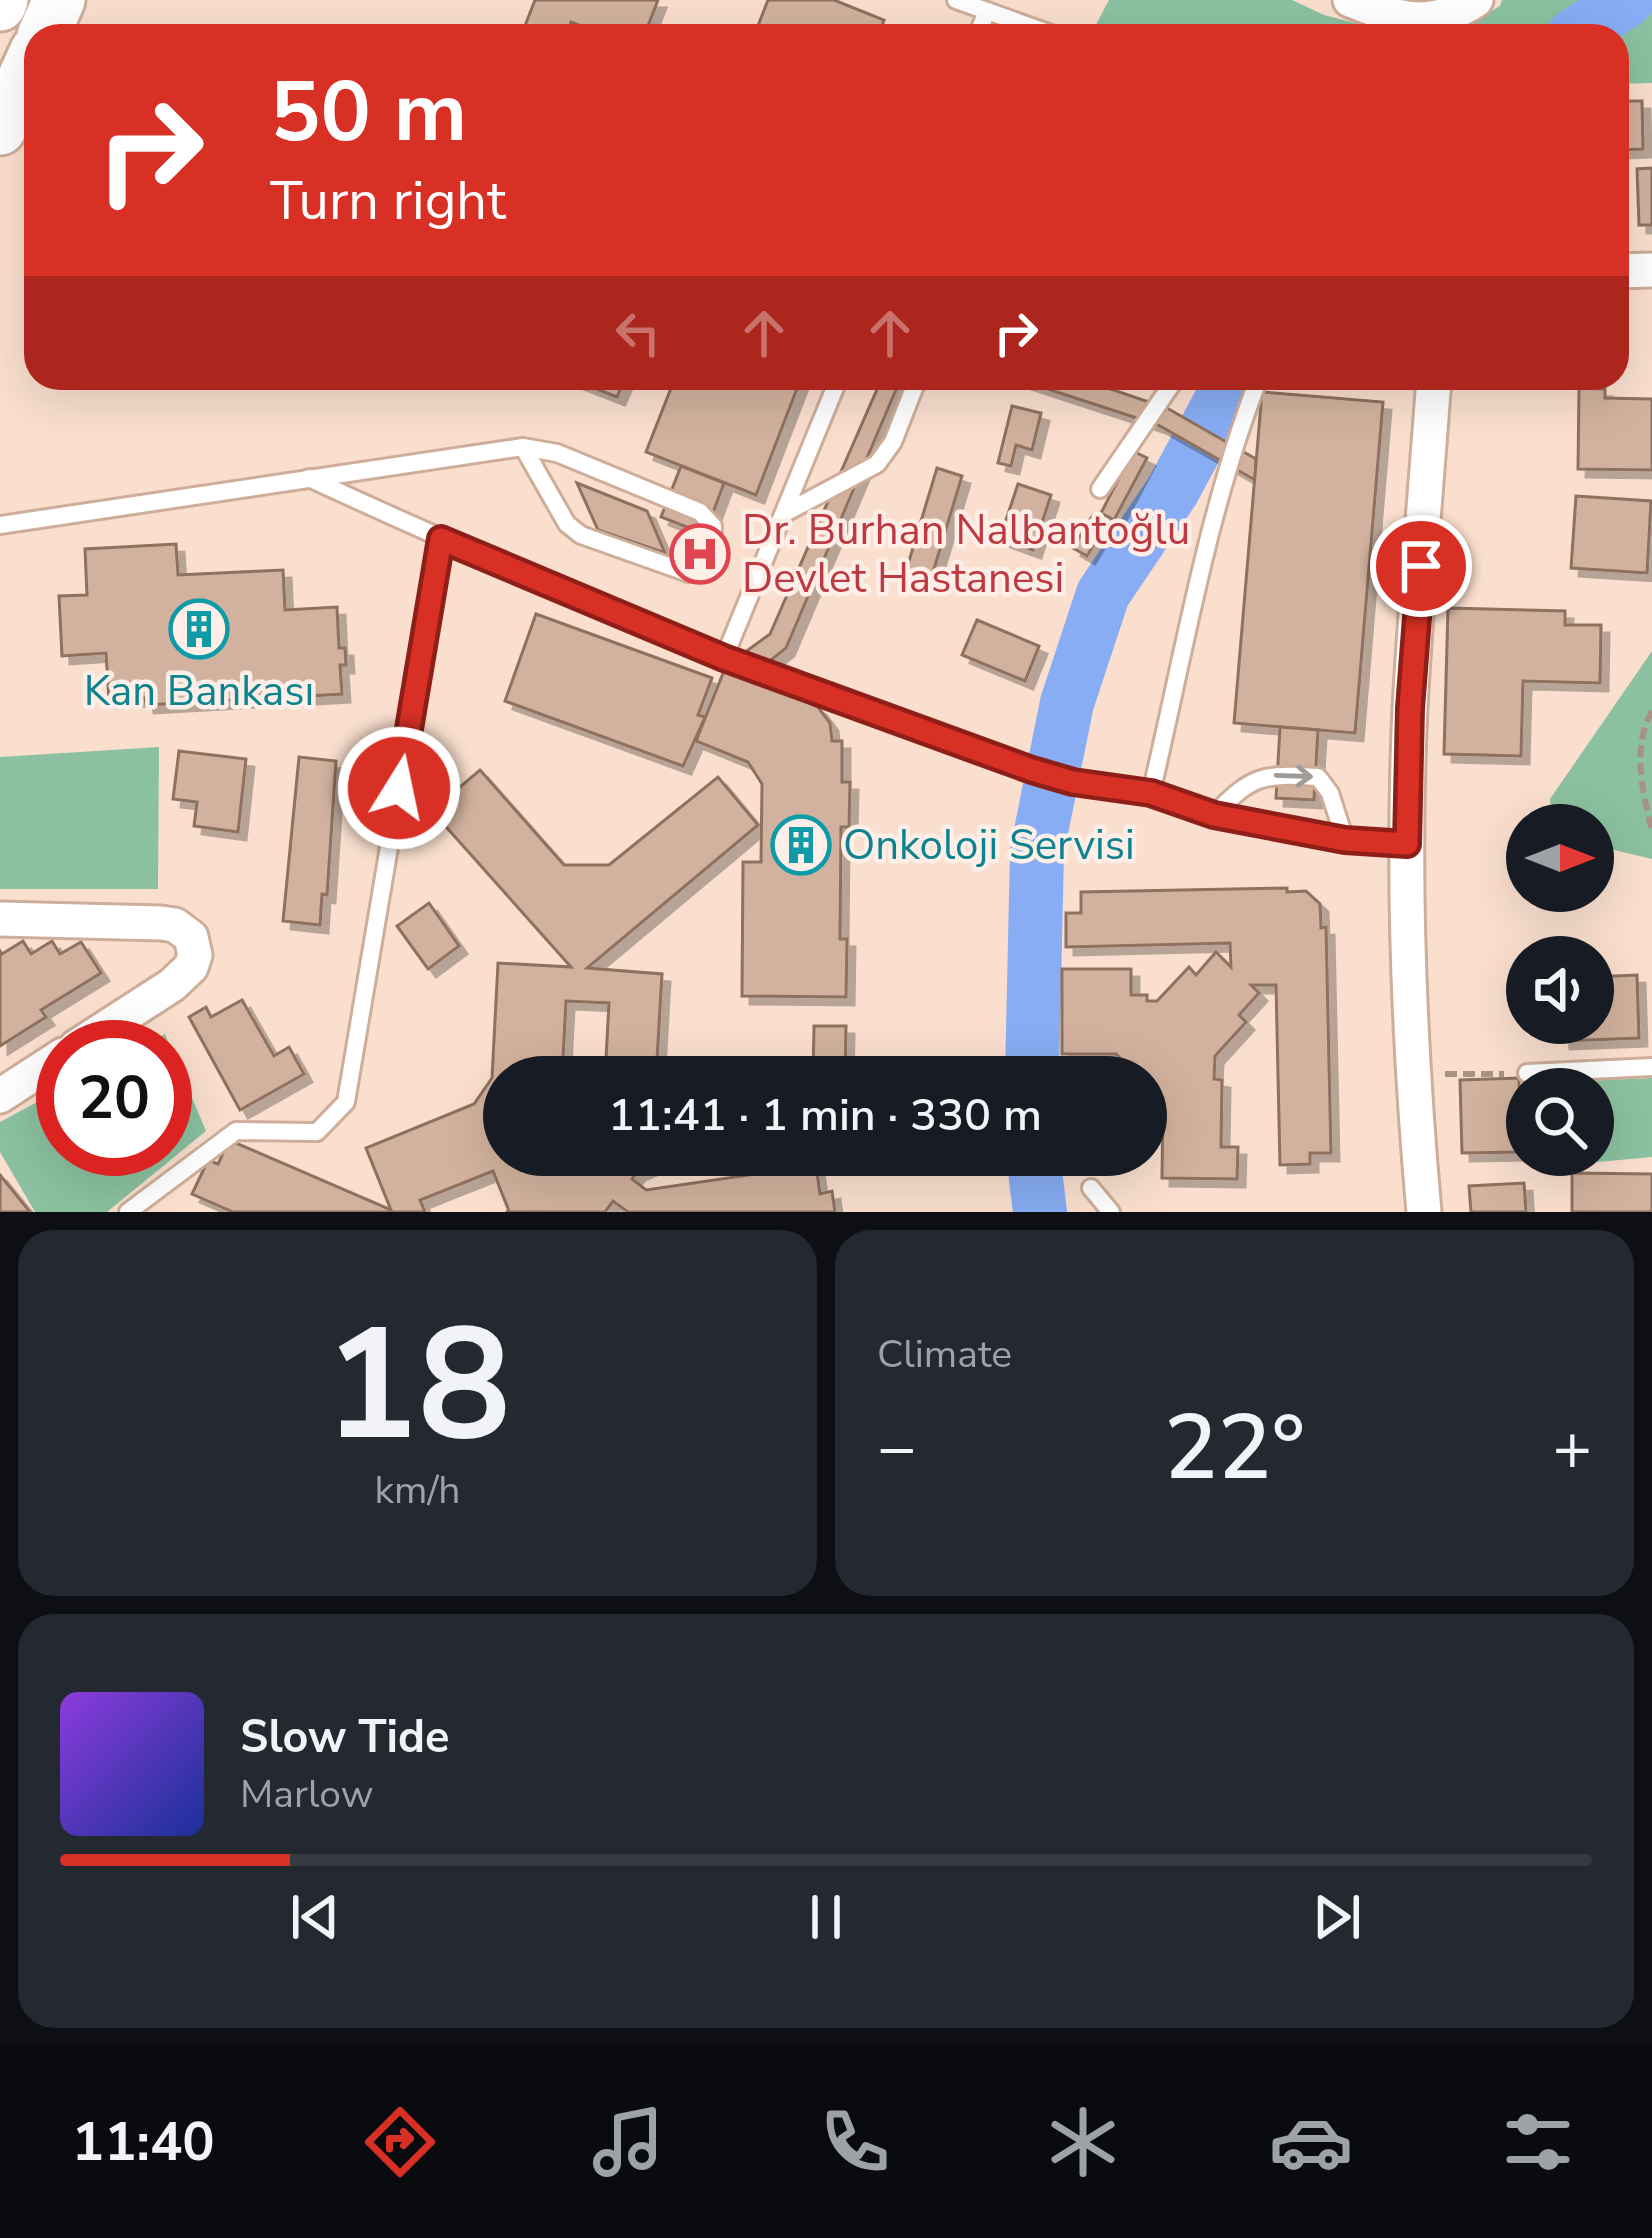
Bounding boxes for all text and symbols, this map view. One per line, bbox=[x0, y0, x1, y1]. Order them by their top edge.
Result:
text: 50 m bbox=[270, 55, 467, 170]
icon: right bbox=[72, 72, 228, 228]
text: Turn right bbox=[270, 164, 506, 238]
icon: left bbox=[605, 300, 671, 366]
icon: ahead bbox=[731, 300, 797, 366]
icon: ahead bbox=[857, 300, 923, 366]
icon: right bbox=[983, 300, 1049, 366]
place label: Dr. Burhan Nalbantoğlu Devlet Hastanesi bbox=[742, 502, 1190, 607]
pin bbox=[1370, 515, 1472, 617]
hospital icon: Dr. Burhan Nalbantoğlu Devlet Hastanesi bbox=[669, 523, 731, 585]
icon: arrive bbox=[1388, 533, 1454, 599]
building icon: Kan Bankası bbox=[168, 598, 230, 660]
place label: Kan Bankası bbox=[84, 663, 314, 720]
position arrow bbox=[336, 725, 462, 851]
one-way arrow bbox=[1274, 764, 1313, 787]
north arrow bbox=[1506, 804, 1614, 912]
map controls bbox=[1506, 804, 1614, 1176]
building icon: Onkoloji Servisi bbox=[770, 814, 832, 876]
place label: Onkoloji Servisi bbox=[843, 817, 1135, 874]
button: sound bbox=[1506, 936, 1614, 1044]
speed limit sign: 20 bbox=[36, 1020, 192, 1176]
button: search bbox=[1506, 1068, 1614, 1176]
text: 11:41 · 1 min · 330 m bbox=[608, 1085, 1042, 1146]
text: 18 bbox=[324, 1279, 511, 1492]
text: Climate bbox=[877, 1328, 1012, 1381]
text: 22° bbox=[1164, 1387, 1305, 1510]
text: − bbox=[877, 1403, 917, 1493]
text: + bbox=[1552, 1403, 1592, 1493]
text: km/h bbox=[375, 1464, 460, 1517]
text: Slow Tide bbox=[240, 1707, 449, 1768]
text: Marlow bbox=[240, 1768, 374, 1821]
icon: previous bbox=[282, 1884, 348, 1950]
icon: pause bbox=[793, 1884, 859, 1950]
icon: next bbox=[1304, 1884, 1370, 1950]
icon: directions bbox=[358, 2100, 442, 2184]
icon: music bbox=[586, 2100, 670, 2184]
icon: phone bbox=[813, 2100, 897, 2184]
icon: climate bbox=[1041, 2100, 1125, 2184]
icon: car bbox=[1269, 2100, 1353, 2184]
icon: filters bbox=[1496, 2100, 1580, 2184]
text: 11:40 bbox=[72, 2105, 215, 2179]

